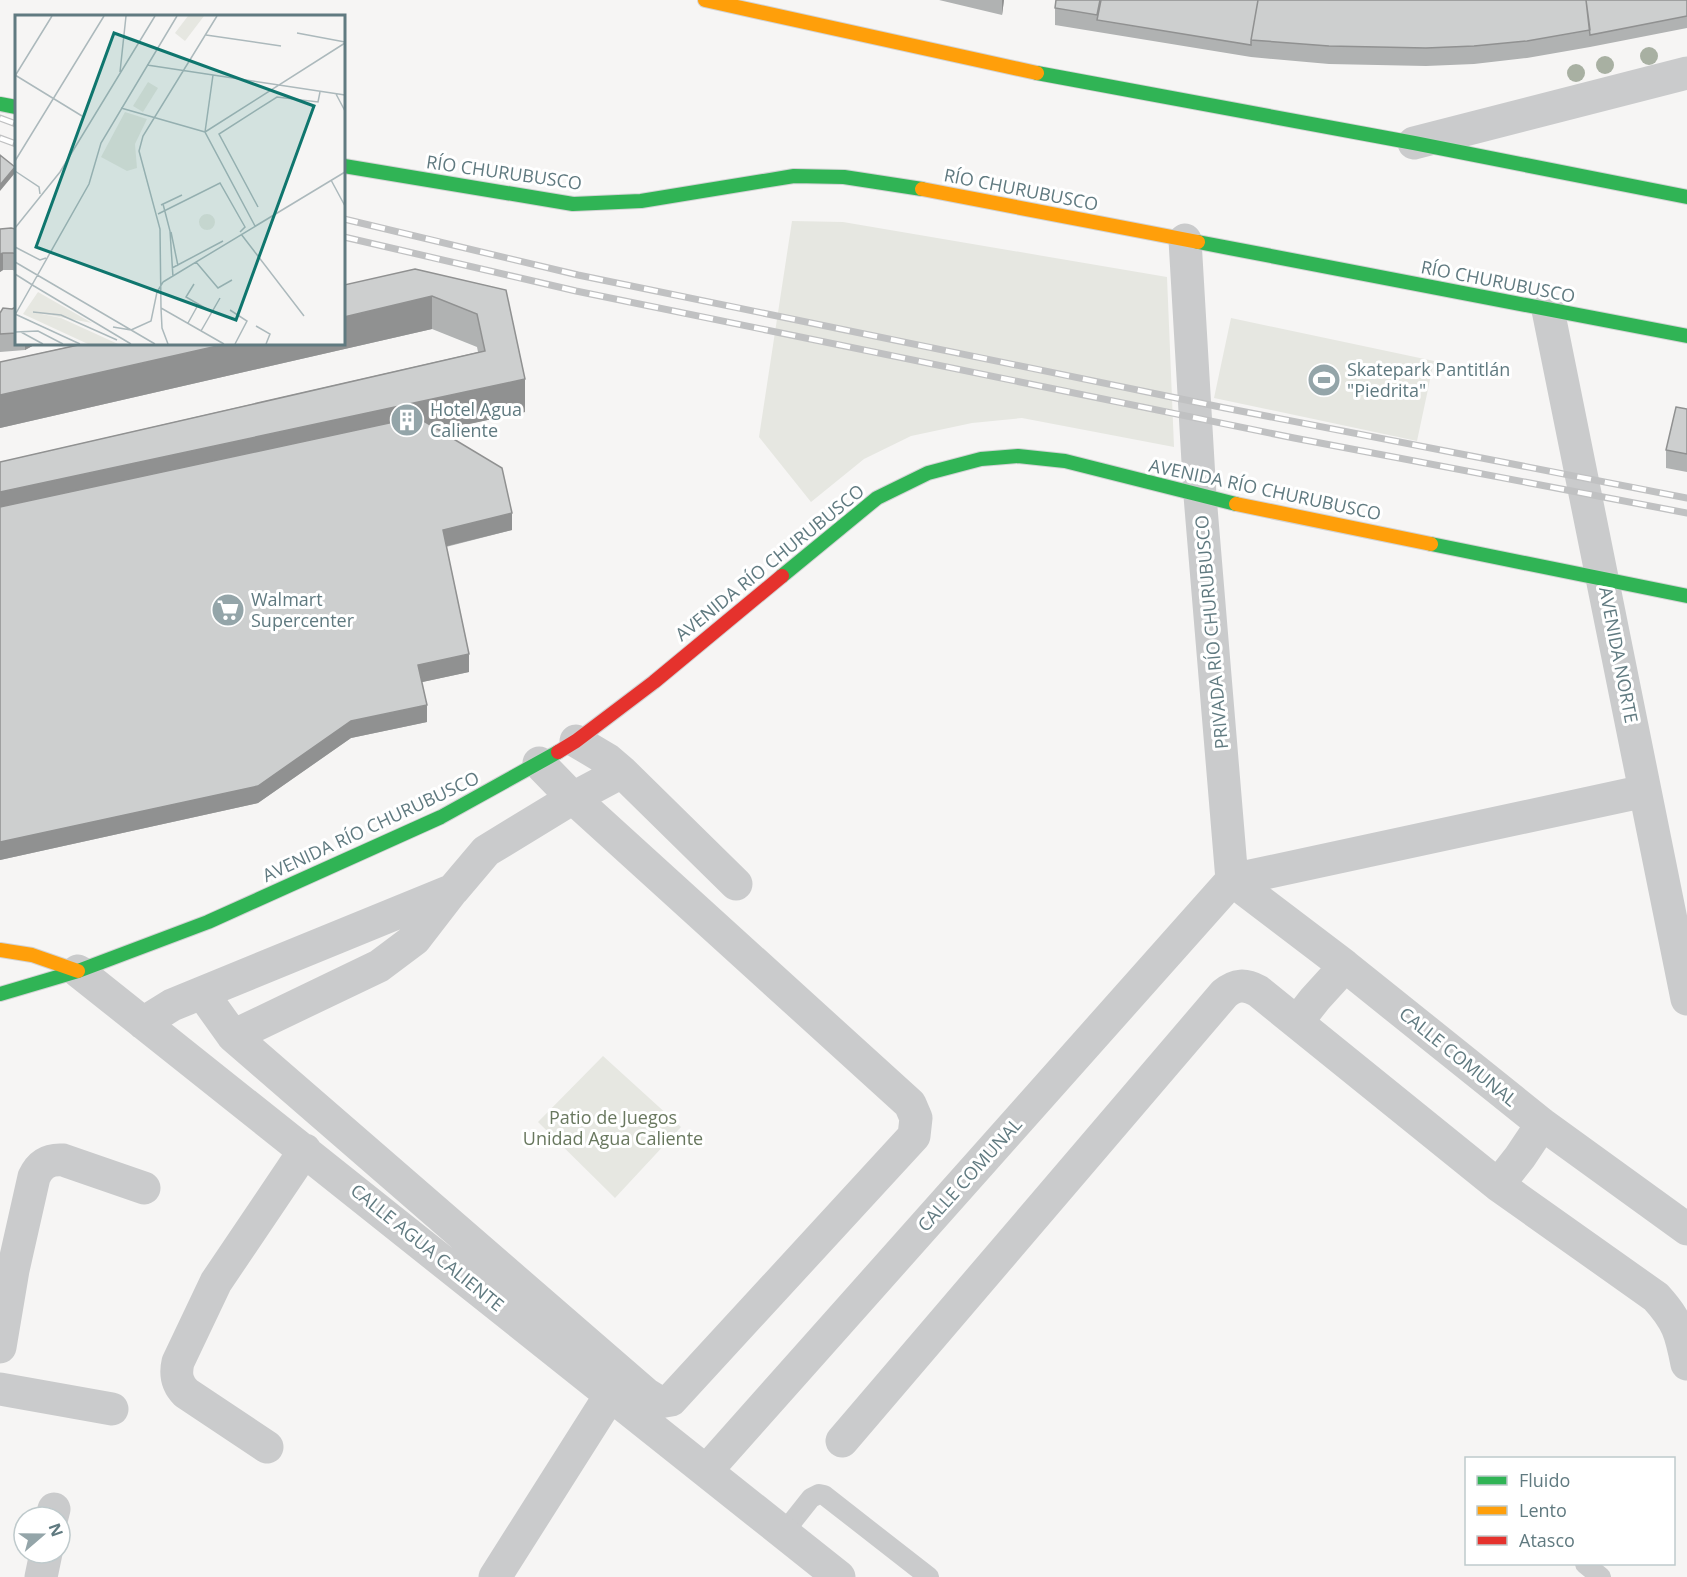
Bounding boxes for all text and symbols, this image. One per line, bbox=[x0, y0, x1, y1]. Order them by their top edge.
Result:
inset map bbox=[15, 15, 345, 345]
street label: RÍO CHURUBUSCO bbox=[425, 149, 583, 195]
street label: RÍO CHURUBUSCO bbox=[942, 162, 1100, 216]
street label: RÍO CHURUBUSCO bbox=[1419, 254, 1577, 308]
place label: Skatepark Pantitlán "Piedrita" bbox=[1347, 357, 1510, 402]
sports icon: Skatepark Pantitlán "Piedrita" bbox=[1306, 362, 1342, 398]
place label: Hotel Agua Caliente bbox=[430, 397, 522, 442]
building icon: Hotel Agua Caliente bbox=[389, 402, 425, 438]
street label: AVENIDA RÍO CHURUBUSCO bbox=[1147, 453, 1383, 525]
street label: AVENIDA RÍO CHURUBUSCO bbox=[670, 478, 869, 646]
street label: PRIVADA RÍO CHURUBUSCO bbox=[1189, 514, 1233, 750]
street label: AVENIDA NORTE bbox=[1594, 585, 1644, 725]
place label: Walmart Supercenter bbox=[251, 587, 355, 632]
supermarket icon: Walmart Supercenter bbox=[210, 592, 246, 628]
street label: AVENIDA RÍO CHURUBUSCO bbox=[258, 765, 483, 887]
street label: CALLE COMUNAL bbox=[1395, 1001, 1523, 1111]
park label: Patio de Juegos Unidad Agua Caliente bbox=[523, 1105, 703, 1150]
street label: CALLE COMUNAL bbox=[912, 1112, 1027, 1236]
street label: CALLE AGUA CALIENTE bbox=[346, 1178, 509, 1316]
legend bbox=[1465, 1457, 1675, 1565]
text: Fluido bbox=[1519, 1468, 1570, 1492]
text: Lento bbox=[1519, 1498, 1567, 1522]
north arrow bbox=[12, 1505, 72, 1565]
text: N bbox=[44, 1520, 69, 1540]
text: Atasco bbox=[1519, 1528, 1575, 1552]

